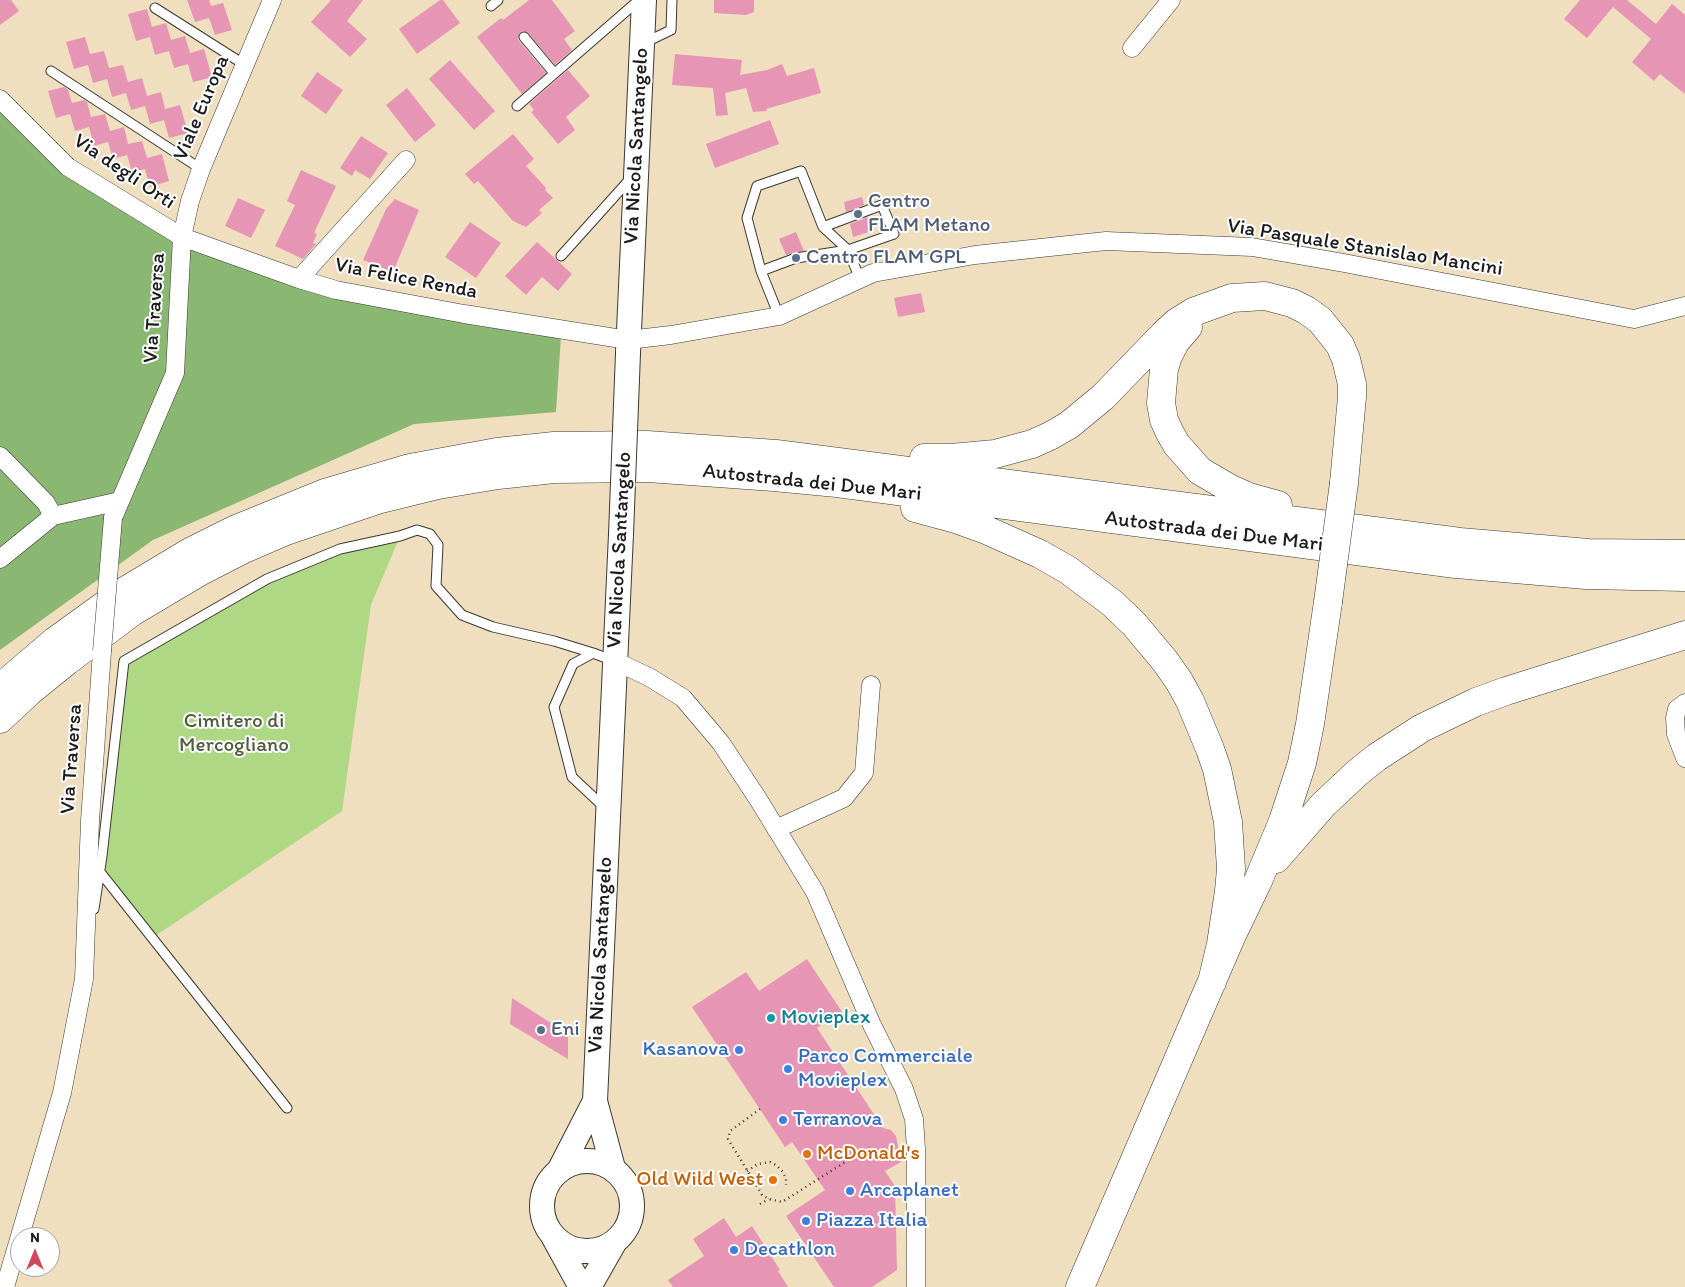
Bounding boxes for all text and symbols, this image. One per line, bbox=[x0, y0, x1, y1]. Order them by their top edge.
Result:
street label: Via Nicola Santangelo bbox=[619, 47, 655, 245]
street label: Viale Europa bbox=[168, 51, 236, 165]
street label: Via degli Orti bbox=[68, 129, 180, 215]
place label: Centro FLAM Metano bbox=[868, 189, 991, 239]
marker: Centro FLAM Metano bbox=[852, 208, 864, 220]
street label: Via Pasquale Stanislao Mancini bbox=[1225, 214, 1505, 282]
place label: Centro FLAM GPL bbox=[806, 245, 966, 271]
street label: Via Traversa bbox=[139, 252, 171, 364]
marker: Centro FLAM GPL bbox=[790, 252, 802, 264]
street label: Via Felice Renda bbox=[333, 253, 479, 305]
street label: Via Nicola Santangelo bbox=[602, 451, 638, 649]
street label: Autostrada dei Due Mari bbox=[701, 459, 923, 507]
street label: Autostrada dei Due Mari bbox=[1103, 506, 1325, 558]
street label: Via Traversa bbox=[56, 703, 88, 815]
park label: Cimitero di Mercogliano bbox=[179, 709, 289, 759]
street label: Via Nicola Santangelo bbox=[583, 856, 619, 1054]
place label: Movieplex bbox=[781, 1005, 870, 1031]
marker: Movieplex bbox=[765, 1012, 777, 1024]
place label: Eni bbox=[551, 1017, 580, 1043]
marker: Eni bbox=[535, 1024, 547, 1036]
place label: Kasanova bbox=[642, 1037, 729, 1063]
marker: Kasanova bbox=[733, 1044, 745, 1056]
place label: Parco Commerciale Movieplex bbox=[798, 1044, 973, 1094]
marker: Parco Commerciale Movieplex bbox=[782, 1063, 794, 1075]
place label: Terranova bbox=[793, 1107, 882, 1133]
marker: Terranova bbox=[777, 1114, 789, 1126]
place label: McDonald's bbox=[817, 1141, 920, 1167]
marker: McDonald's bbox=[801, 1148, 813, 1160]
place label: Old Wild West bbox=[636, 1167, 763, 1193]
marker: Old Wild West bbox=[767, 1174, 779, 1186]
place label: Arcaplanet bbox=[860, 1178, 959, 1204]
marker: Arcaplanet bbox=[844, 1185, 856, 1197]
place label: Piazza Italia bbox=[816, 1208, 928, 1234]
marker: Piazza Italia bbox=[800, 1215, 812, 1227]
north arrow bbox=[10, 1227, 60, 1277]
text: N bbox=[30, 1229, 40, 1246]
place label: Decathlon bbox=[744, 1237, 835, 1263]
marker: Decathlon bbox=[728, 1244, 740, 1256]

